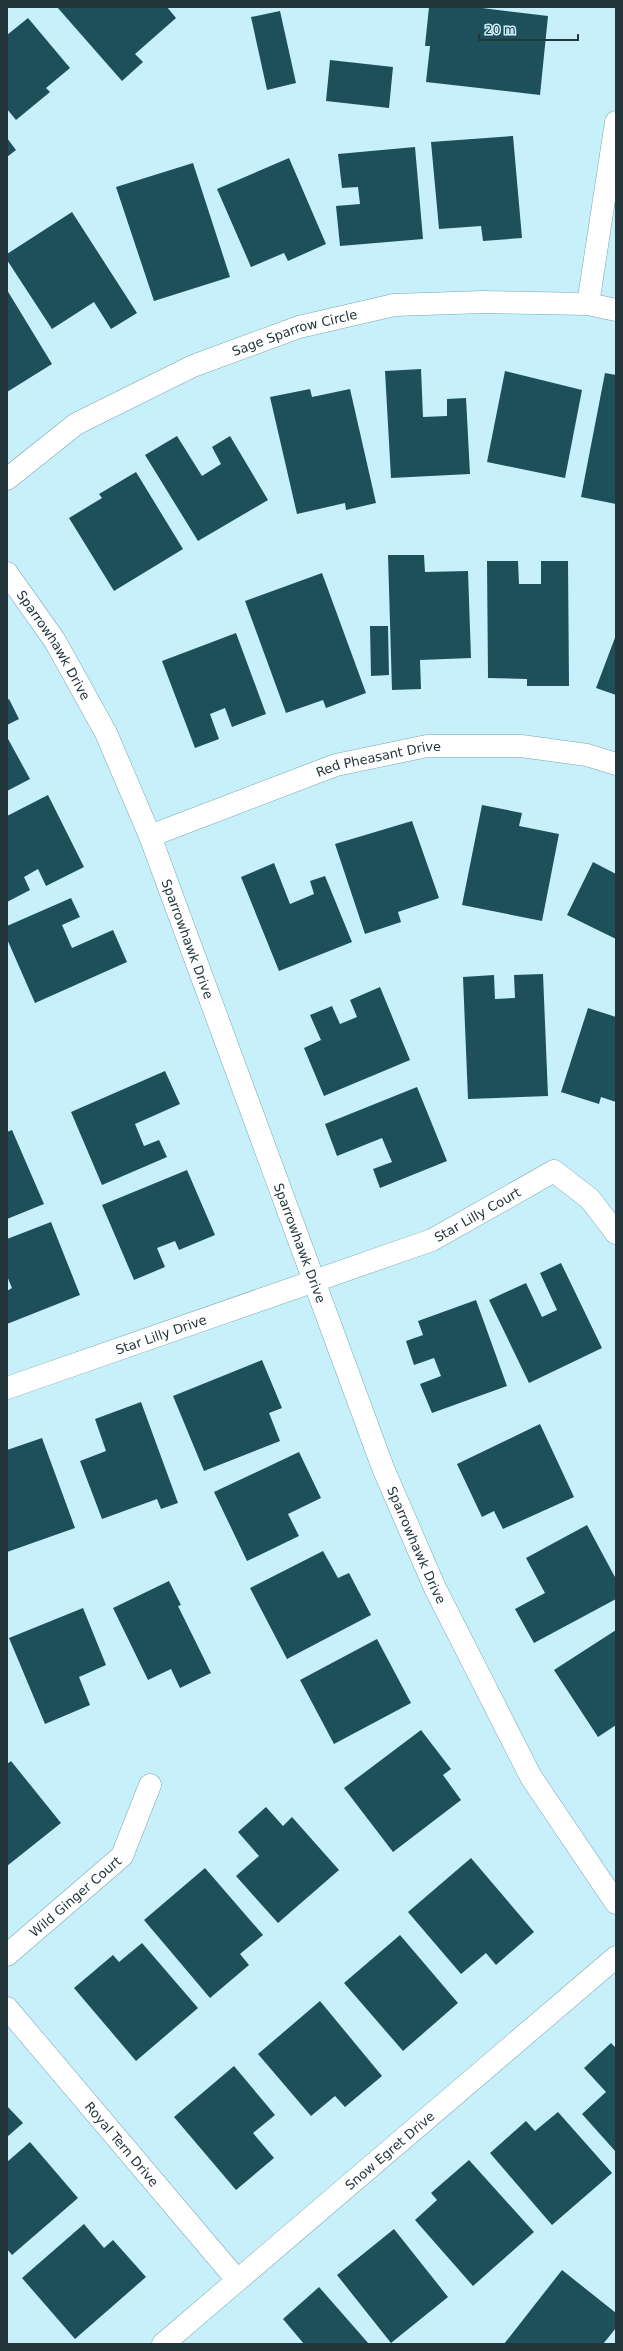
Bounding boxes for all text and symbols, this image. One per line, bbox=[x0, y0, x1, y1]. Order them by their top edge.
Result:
scale bar bbox=[479, 16, 578, 42]
text: 20 m bbox=[485, 23, 516, 37]
street label: Sage Sparrow Circle bbox=[230, 306, 359, 359]
street label: Sparrowhawk Drive bbox=[14, 587, 94, 702]
street label: Red Pheasant Drive bbox=[314, 739, 441, 780]
street label: Sparrowhawk Drive bbox=[159, 877, 217, 1001]
street label: Sparrowhawk Drive bbox=[271, 1181, 329, 1305]
street label: Star Lilly Court bbox=[432, 1184, 523, 1245]
street label: Star Lilly Drive bbox=[113, 1312, 209, 1357]
street label: Sparrowhawk Drive bbox=[384, 1484, 449, 1606]
street label: Wild Ginger Court bbox=[26, 1853, 124, 1940]
street label: Royal Tern Drive bbox=[82, 2099, 162, 2189]
street label: Snow Egret Drive bbox=[342, 2108, 437, 2193]

